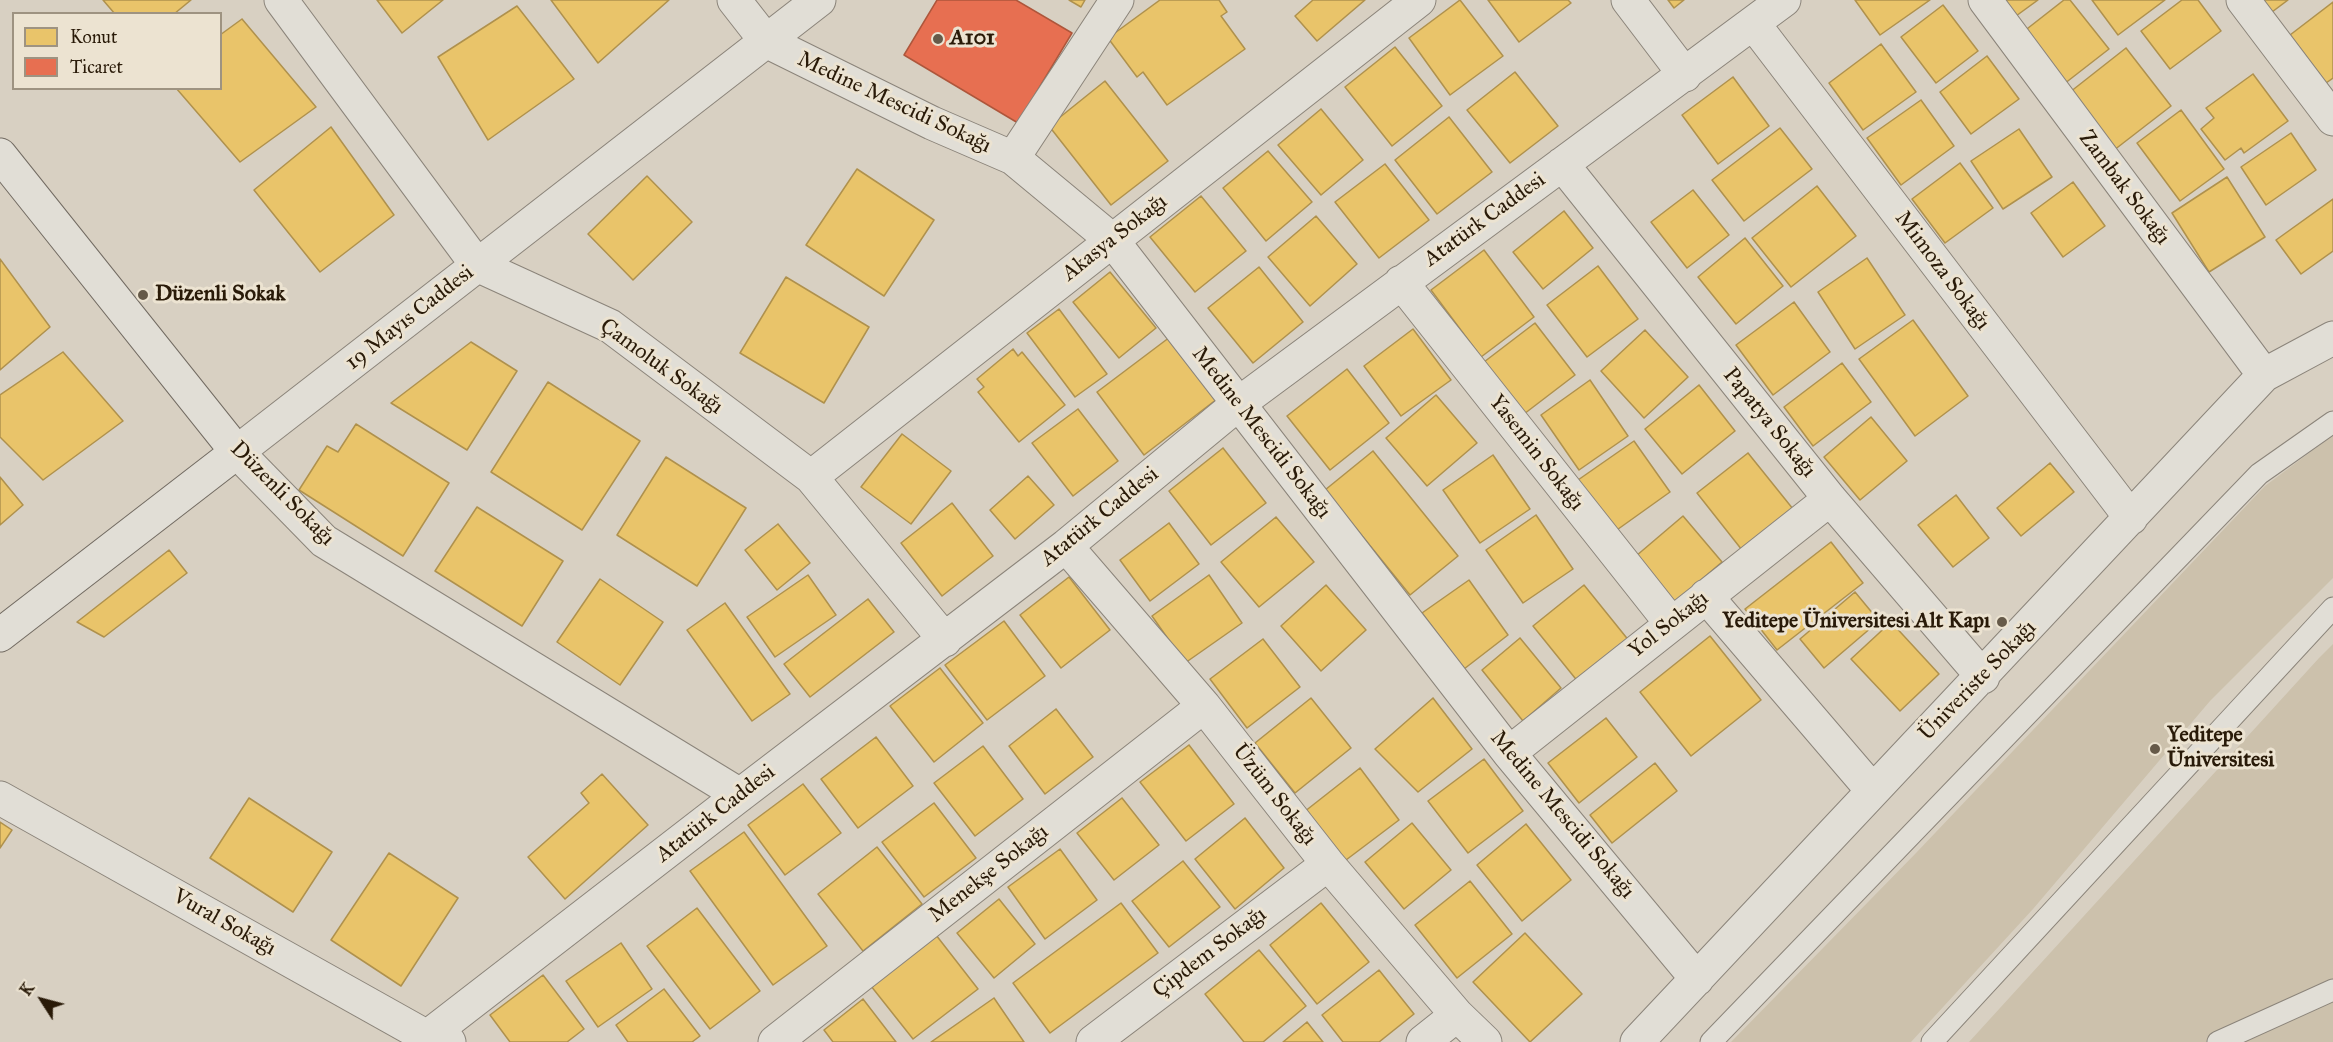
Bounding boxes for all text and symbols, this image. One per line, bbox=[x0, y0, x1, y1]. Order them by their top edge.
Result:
legend bbox=[12, 12, 222, 90]
text: Konut bbox=[70, 26, 117, 48]
place label: A101 bbox=[950, 26, 995, 52]
marker: A101 bbox=[931, 32, 945, 46]
street label: Medine Mescidi Sokağı bbox=[793, 46, 995, 160]
text: Ticaret bbox=[70, 56, 123, 78]
street label: Zambak Sokağı bbox=[2073, 126, 2175, 250]
street label: Atatürk Caddesi bbox=[1419, 167, 1551, 273]
street label: Akasya Sokağı bbox=[1057, 189, 1173, 287]
street label: Mimoza Sokağı bbox=[1889, 206, 1995, 336]
street label: 19 Mayıs Caddesi bbox=[341, 260, 479, 376]
place label: Düzenli Sokak bbox=[155, 282, 286, 308]
marker: Düzenli Sokak bbox=[136, 288, 150, 302]
street label: Çamoluk Sokağı bbox=[594, 313, 728, 421]
street label: Medine Mescidi Sokağı bbox=[1186, 342, 1336, 524]
street label: Papatya Sokağı bbox=[1717, 363, 1821, 483]
street label: Yasemin Sokağı bbox=[1483, 390, 1589, 516]
street label: Düzenli Sokağı bbox=[224, 436, 340, 552]
street label: Atatürk Caddesi bbox=[1036, 461, 1164, 573]
street label: Yol Sokağı bbox=[1624, 586, 1714, 664]
place label: Yeditepe Üniversitesi Alt Kapı bbox=[1722, 609, 1990, 635]
street label: Üniveriste Sokağı bbox=[1914, 615, 2042, 747]
marker: Yeditepe Üniversitesi Alt Kapı bbox=[1995, 615, 2009, 629]
place label: Yeditepe Üniversitesi bbox=[2167, 723, 2274, 774]
street label: Medine Mescidi Sokağı bbox=[1484, 726, 1640, 904]
street label: Üzüm Sokağı bbox=[1226, 739, 1322, 851]
marker: Yeditepe Üniversitesi bbox=[2148, 742, 2162, 756]
street label: Atatürk Caddesi bbox=[651, 759, 781, 869]
street label: Menekşe Sokağı bbox=[924, 819, 1054, 929]
street label: Vural Sokağı bbox=[168, 884, 280, 962]
street label: Çipdem Sokağı bbox=[1148, 902, 1272, 1004]
north arrow bbox=[12, 970, 72, 1030]
text: K bbox=[16, 979, 38, 999]

